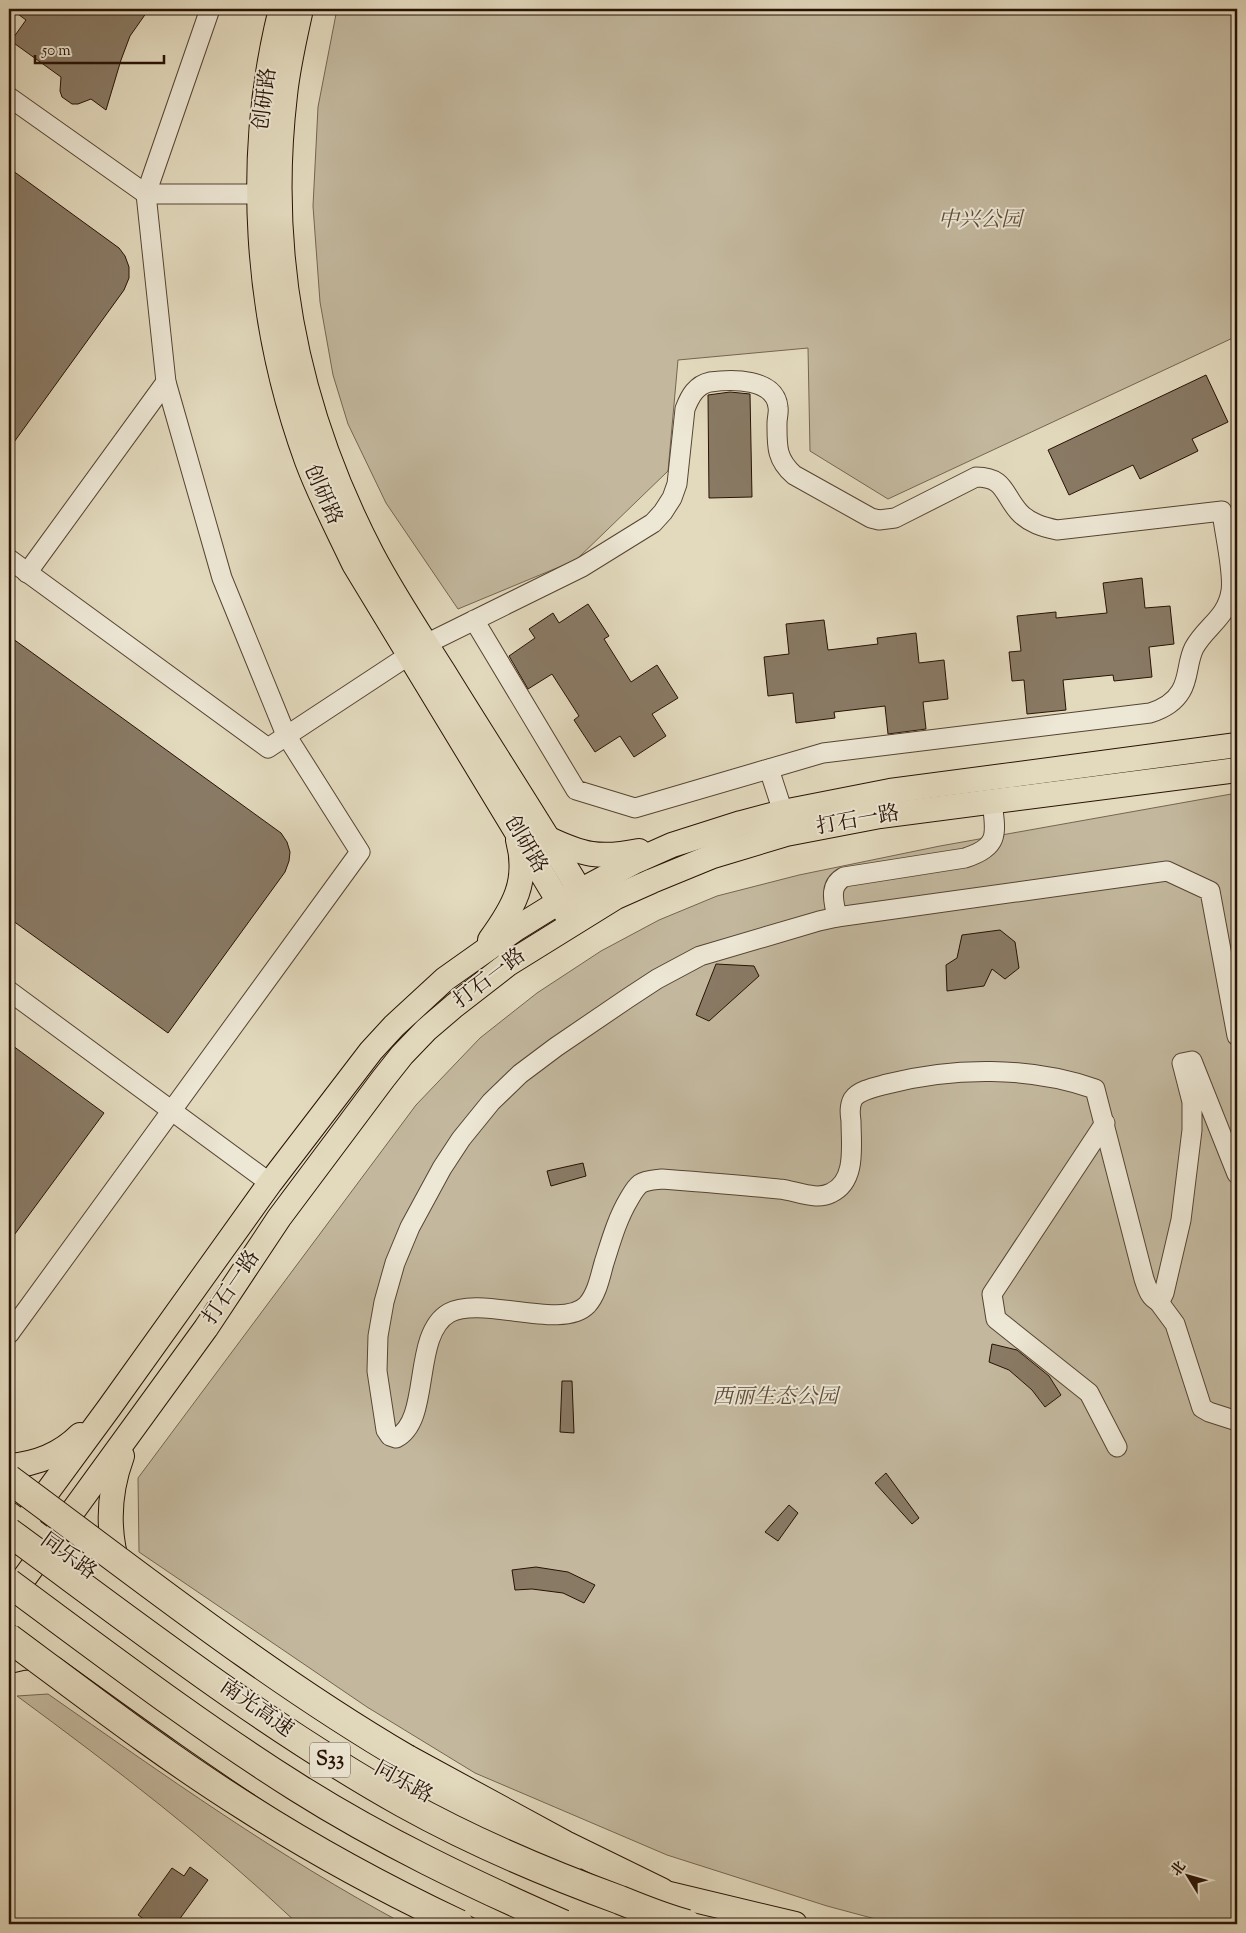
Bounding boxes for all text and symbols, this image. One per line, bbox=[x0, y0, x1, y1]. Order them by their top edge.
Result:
scale bar bbox=[35, 32, 164, 64]
text: 50 m bbox=[41, 41, 71, 62]
street label: 创研路 bbox=[247, 66, 285, 132]
park label: 中兴公园 bbox=[938, 206, 1025, 236]
street label: 创研路 bbox=[295, 460, 349, 530]
street label: 打石一路 bbox=[814, 799, 902, 843]
street label: 创研路 bbox=[496, 810, 554, 880]
street label: 打石一路 bbox=[447, 942, 533, 1016]
street label: 打石一路 bbox=[196, 1245, 268, 1331]
park label: 西丽生态公园 bbox=[712, 1383, 841, 1413]
street label: 同乐路 bbox=[34, 1526, 102, 1588]
street label: 南光高速 bbox=[213, 1673, 299, 1745]
road number: S33 bbox=[310, 1742, 350, 1778]
street label: 同乐路 bbox=[368, 1755, 438, 1811]
north arrow bbox=[1164, 1850, 1214, 1900]
text: 北 bbox=[1167, 1858, 1191, 1881]

